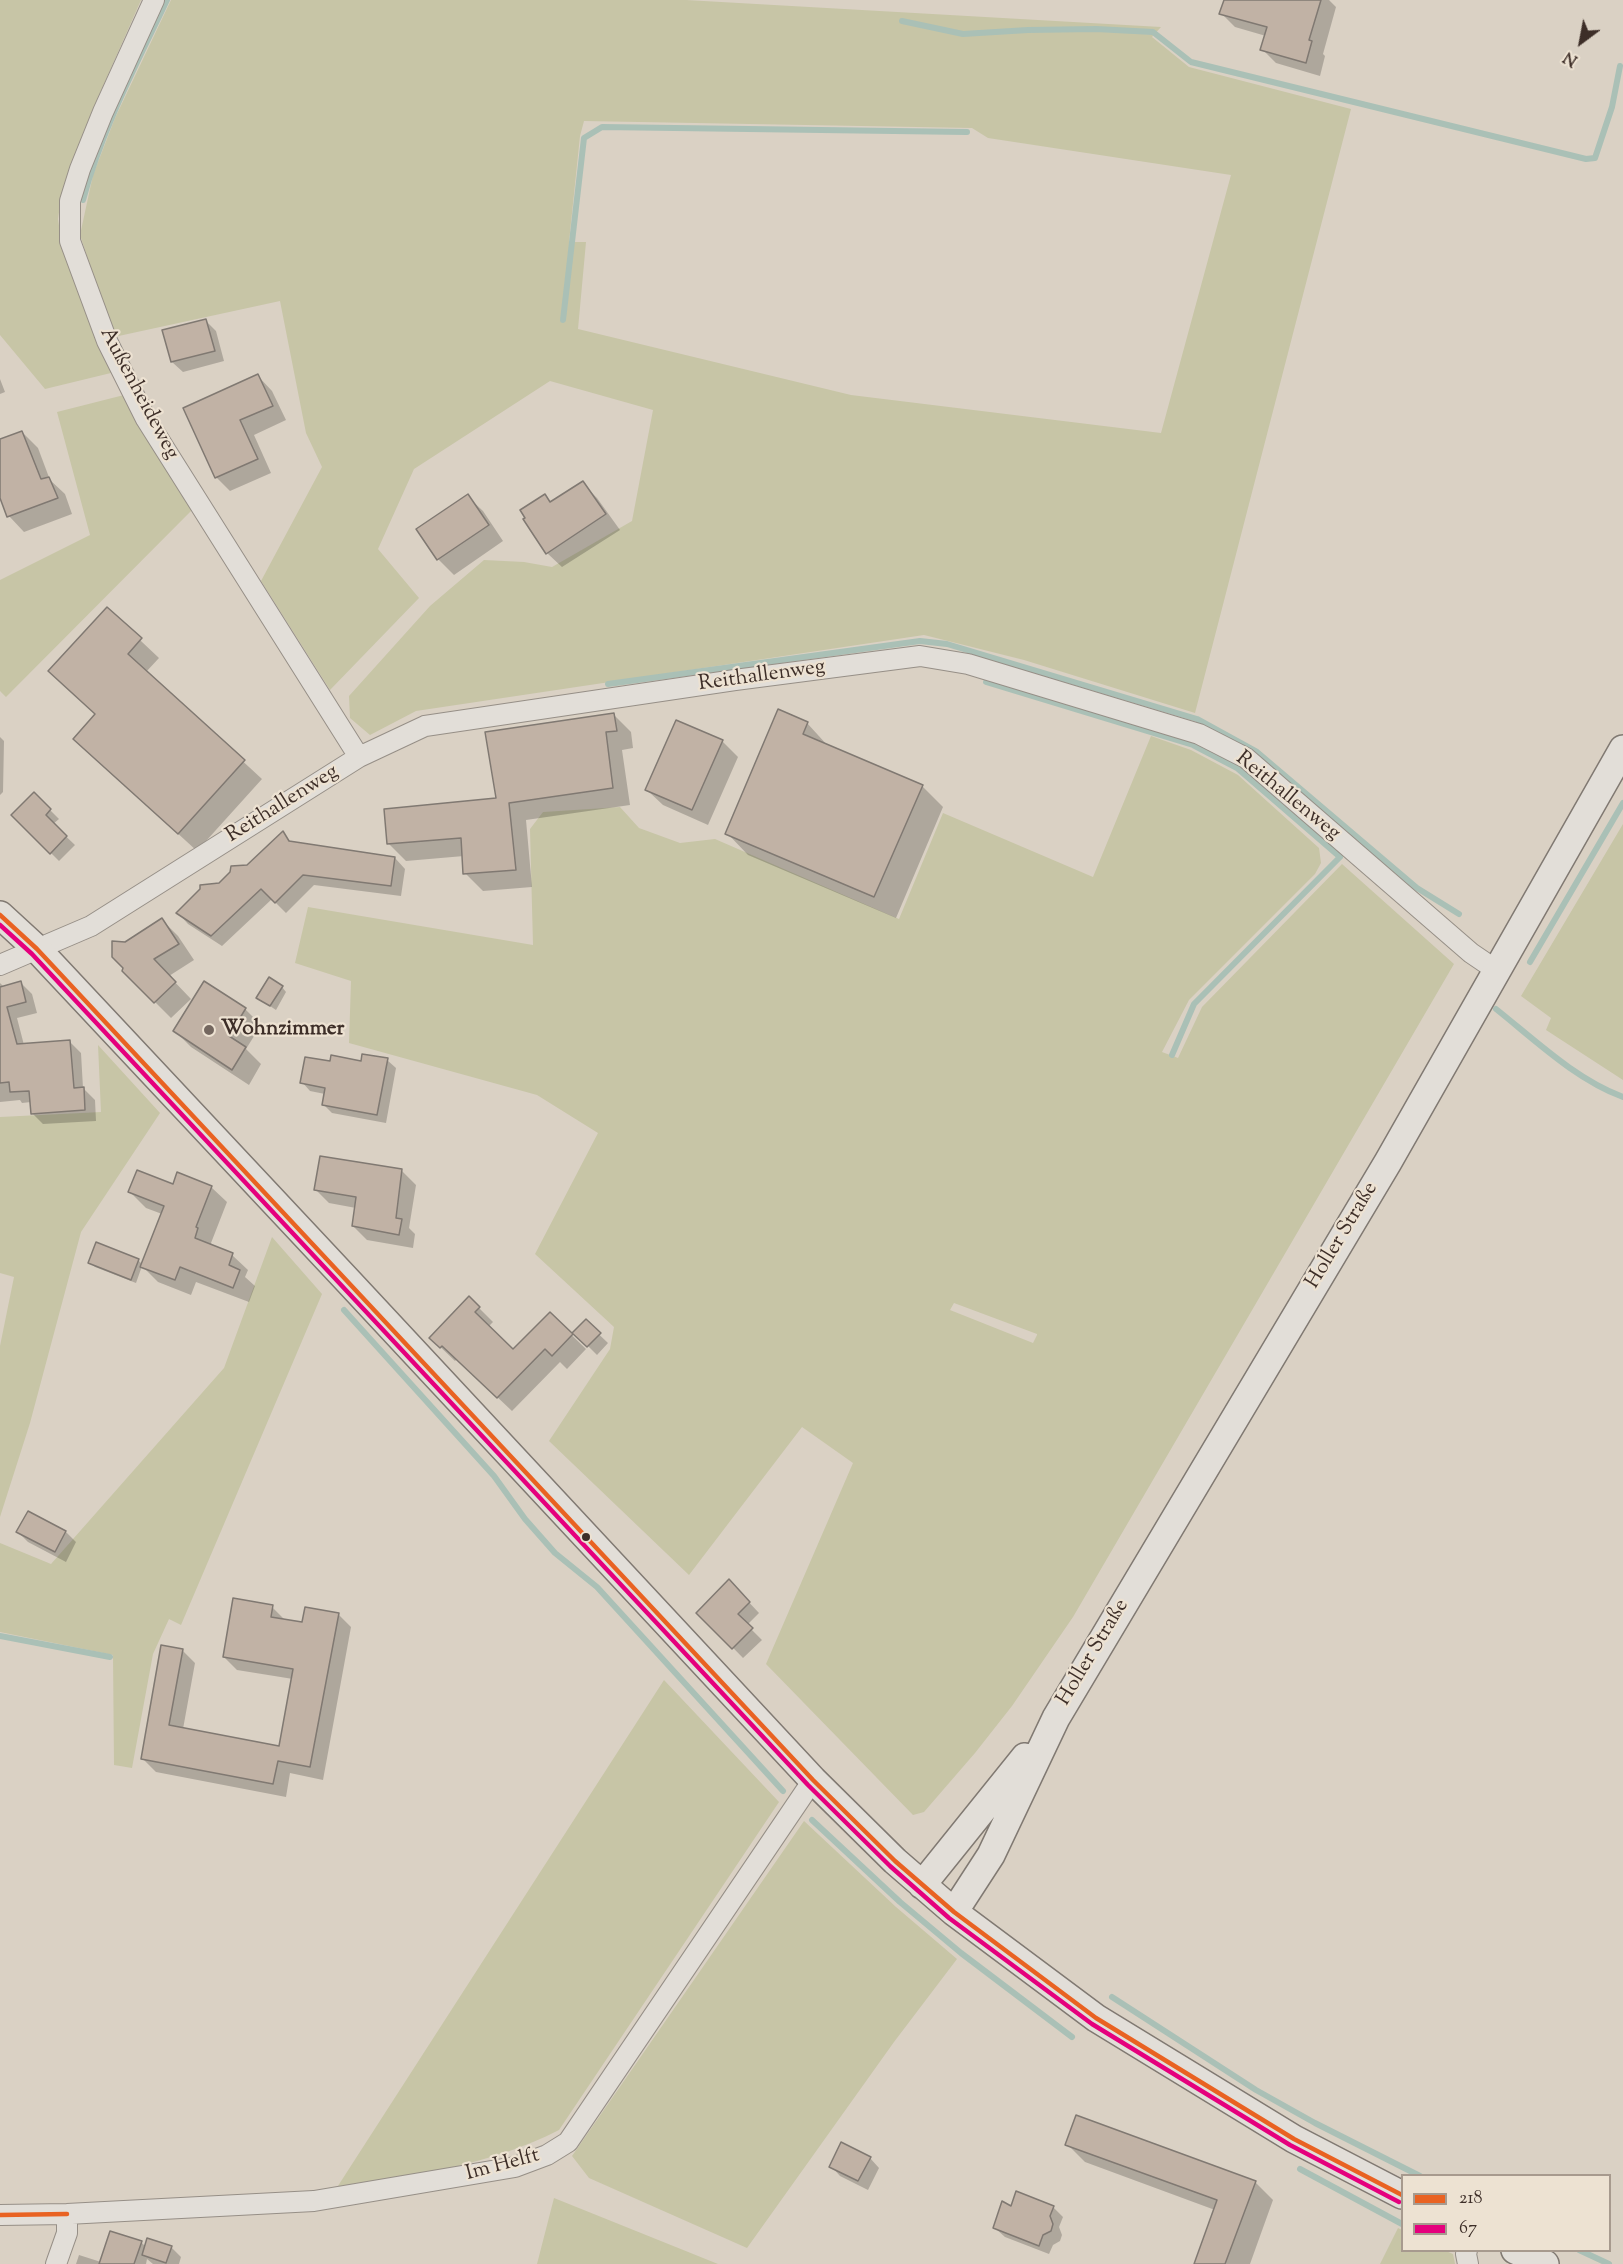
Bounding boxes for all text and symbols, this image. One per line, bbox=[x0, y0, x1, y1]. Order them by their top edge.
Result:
north arrow bbox=[1551, 12, 1611, 72]
text: N bbox=[1560, 45, 1583, 71]
street label: Außenheideweg bbox=[93, 324, 183, 464]
street label: Reithallenweg bbox=[697, 656, 827, 698]
street label: Reithallenweg bbox=[1230, 747, 1344, 847]
street label: Reithallenweg bbox=[222, 761, 344, 849]
place label: Wohnzimmer bbox=[221, 1017, 344, 1043]
marker: Wohnzimmer bbox=[202, 1023, 216, 1037]
street label: Holler Straße bbox=[1301, 1178, 1385, 1294]
unlabelled marker bbox=[580, 1531, 592, 1543]
street label: Holler Straße bbox=[1052, 1595, 1136, 1711]
street label: Im Helft bbox=[463, 2144, 543, 2188]
legend bbox=[1401, 2174, 1611, 2252]
text: 218 bbox=[1459, 2186, 1483, 2212]
text: 67 bbox=[1459, 2216, 1477, 2242]

